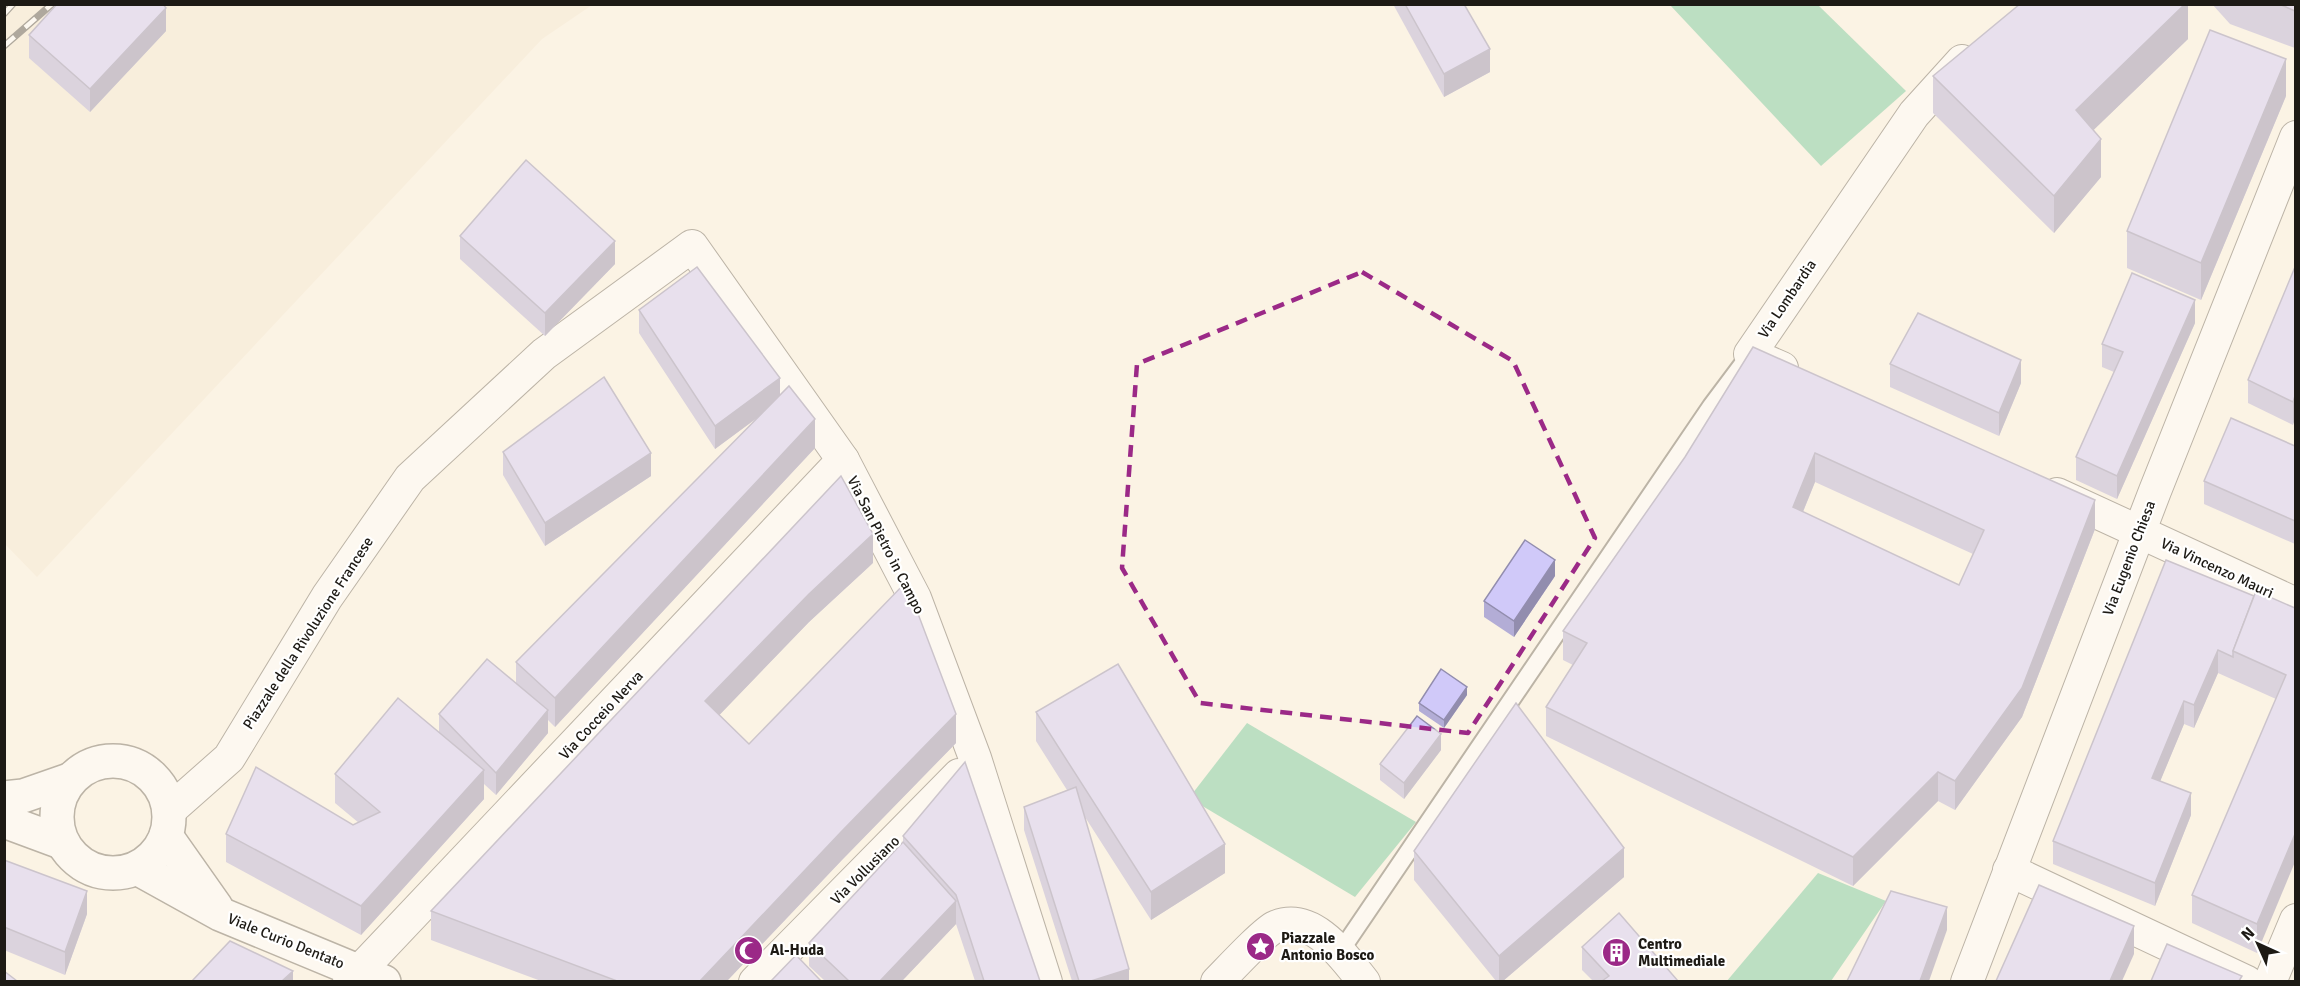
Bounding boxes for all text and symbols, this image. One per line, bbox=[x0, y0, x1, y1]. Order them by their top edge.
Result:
street label: Via Lombardia bbox=[1754, 256, 1820, 342]
street label: Via San Pietro in Campo bbox=[843, 473, 929, 617]
street label: Via Eugenio Chiesa bbox=[2099, 498, 2159, 618]
street label: Piazzale della Rivoluzione Francese bbox=[239, 533, 377, 733]
street label: Via Vincenzo Mauri bbox=[2158, 534, 2276, 602]
street label: Via Cocceio Nerva bbox=[555, 667, 647, 763]
street label: Via Vollusiano bbox=[827, 832, 903, 908]
street label: Viale Curio Dentato bbox=[225, 909, 347, 973]
north arrow bbox=[2228, 914, 2288, 974]
text: N bbox=[2237, 923, 2259, 945]
place label: Piazzale Antonio Bosco bbox=[1281, 929, 1375, 964]
place icon: Piazzale Antonio Bosco bbox=[1244, 931, 1276, 963]
mosque icon: Al-Huda bbox=[733, 934, 765, 966]
place label: Centro Multimediale bbox=[1638, 935, 1725, 970]
building icon: Centro Multimediale bbox=[1601, 937, 1633, 969]
place label: Al-Huda bbox=[770, 941, 824, 959]

